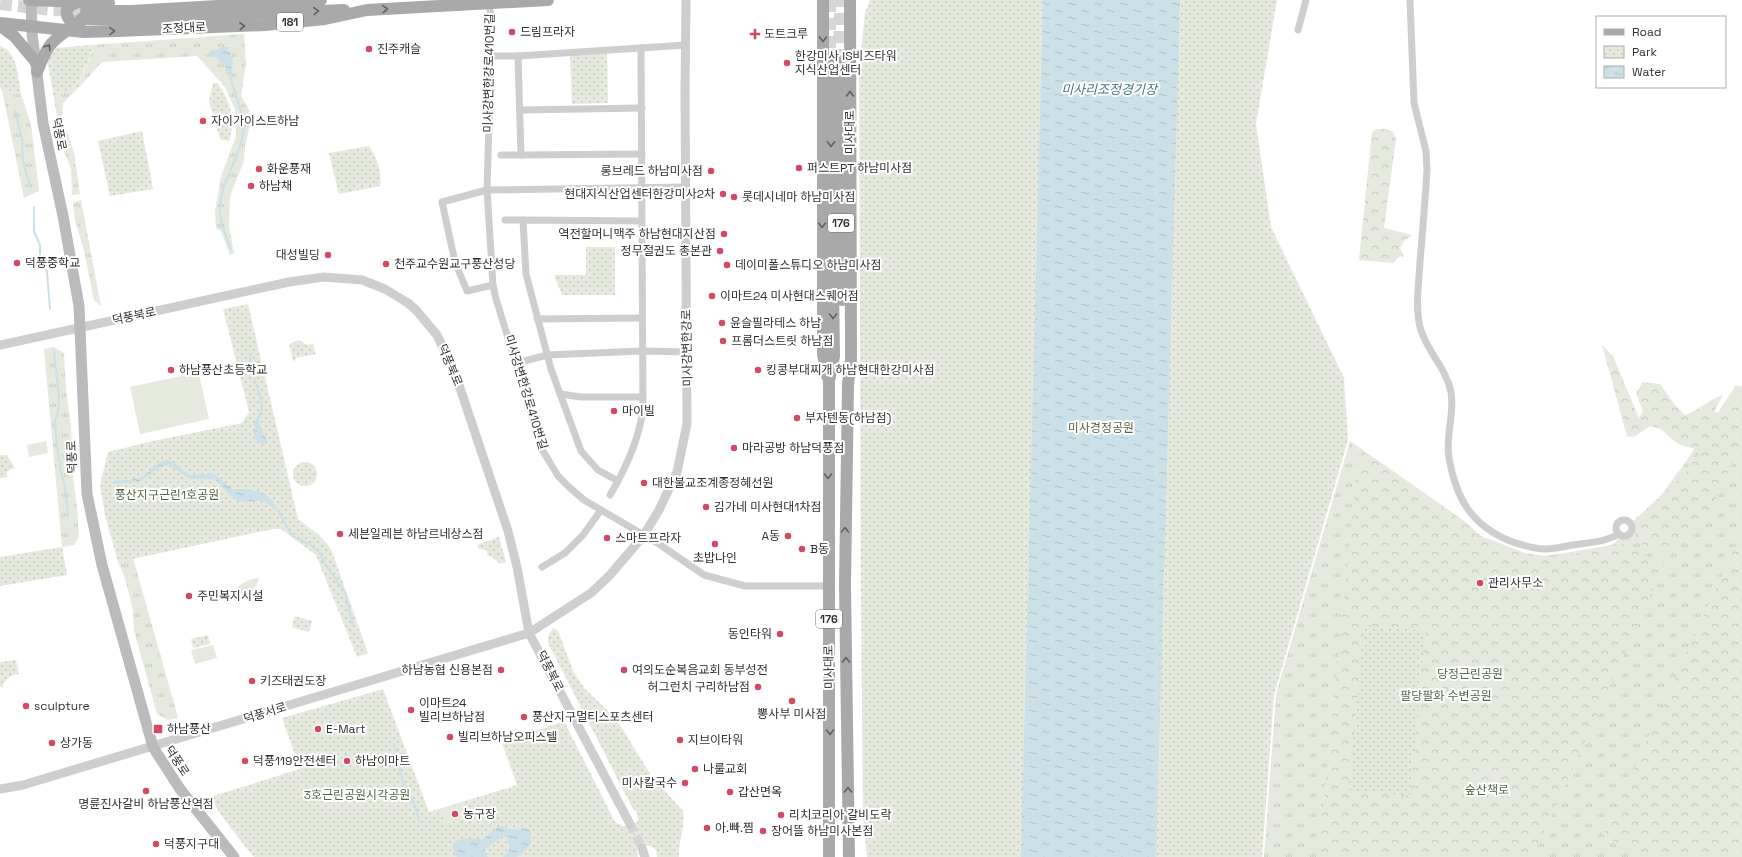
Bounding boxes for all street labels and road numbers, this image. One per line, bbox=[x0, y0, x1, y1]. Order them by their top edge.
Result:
road number: 181 bbox=[277, 13, 303, 31]
street label: 미사강변한강로410번길 bbox=[480, 13, 498, 133]
street label: 조정대로 bbox=[162, 19, 206, 37]
street label: 미사대로 bbox=[842, 110, 858, 154]
street label: 덕풍로 bbox=[48, 116, 70, 152]
road number: 176 bbox=[828, 214, 854, 232]
street label: 덕풍북로 bbox=[111, 304, 157, 328]
street label: 미사강변한강로 bbox=[678, 309, 696, 387]
street label: 미사강변한강로410번길 bbox=[501, 333, 551, 451]
street label: 덕풍북로 bbox=[434, 342, 466, 388]
street label: 덕풍로 bbox=[63, 440, 81, 474]
road number: 176 bbox=[816, 610, 842, 628]
street label: 미사대로 bbox=[821, 645, 837, 689]
street label: 덕풍북로 bbox=[533, 648, 567, 694]
street label: 덕풍서로 bbox=[242, 699, 288, 727]
street label: 덕풍로 bbox=[161, 743, 193, 779]

